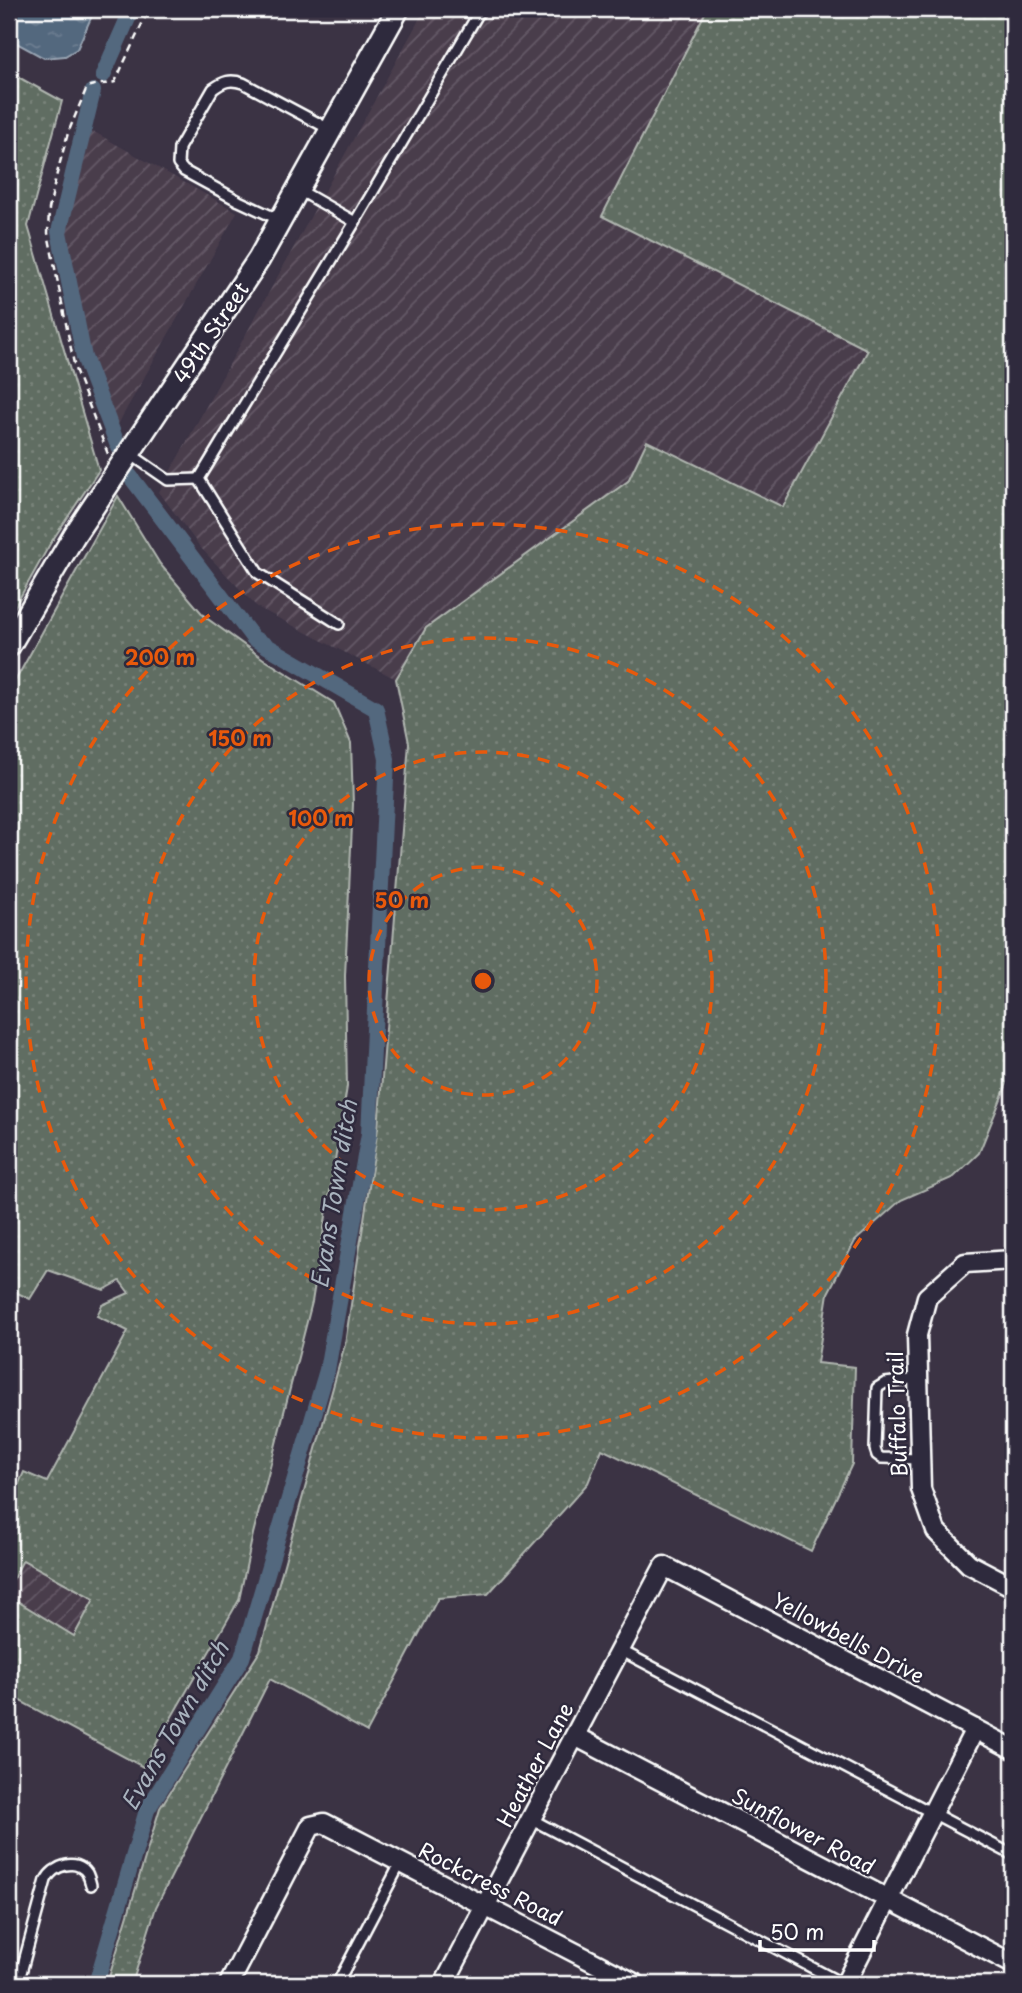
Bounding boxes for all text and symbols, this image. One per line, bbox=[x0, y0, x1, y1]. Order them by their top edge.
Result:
street label: 49th Street bbox=[164, 275, 256, 389]
text: 200 m bbox=[125, 640, 195, 672]
text: 150 m bbox=[208, 721, 272, 753]
text: 100 m bbox=[288, 801, 354, 833]
text: 50 m bbox=[375, 883, 429, 915]
centre of rings bbox=[471, 969, 495, 993]
water label: Evans Town ditch bbox=[301, 1097, 365, 1291]
street label: Buffalo Trail bbox=[878, 1350, 914, 1478]
street label: Yellowbells Drive bbox=[767, 1583, 931, 1691]
water label: Evans Town ditch bbox=[111, 1633, 237, 1816]
street label: Heather Lane bbox=[488, 1696, 580, 1832]
street label: Sunflower Road bbox=[726, 1779, 882, 1881]
street label: Rockcress Road bbox=[413, 1833, 569, 1933]
scale bar bbox=[760, 1909, 873, 1953]
text: 50 m bbox=[770, 1915, 824, 1947]

